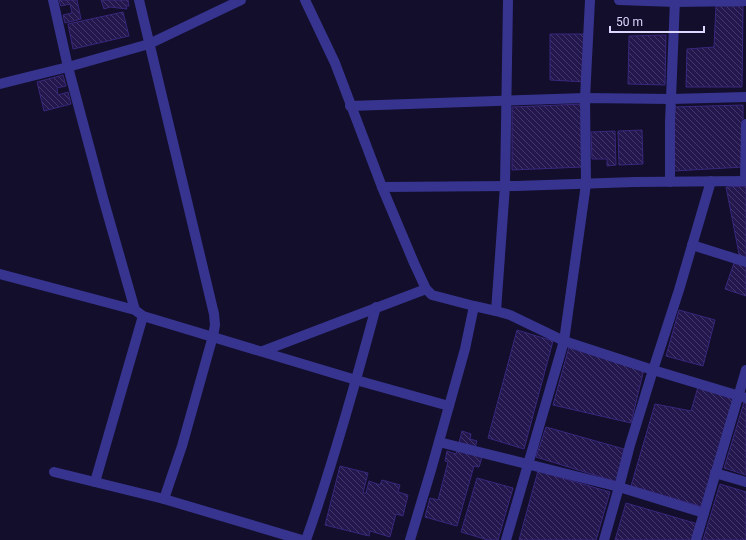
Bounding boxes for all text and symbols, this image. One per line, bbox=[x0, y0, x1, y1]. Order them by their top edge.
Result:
scale bar bbox=[610, 8, 704, 34]
text: 50 m bbox=[616, 15, 643, 29]

